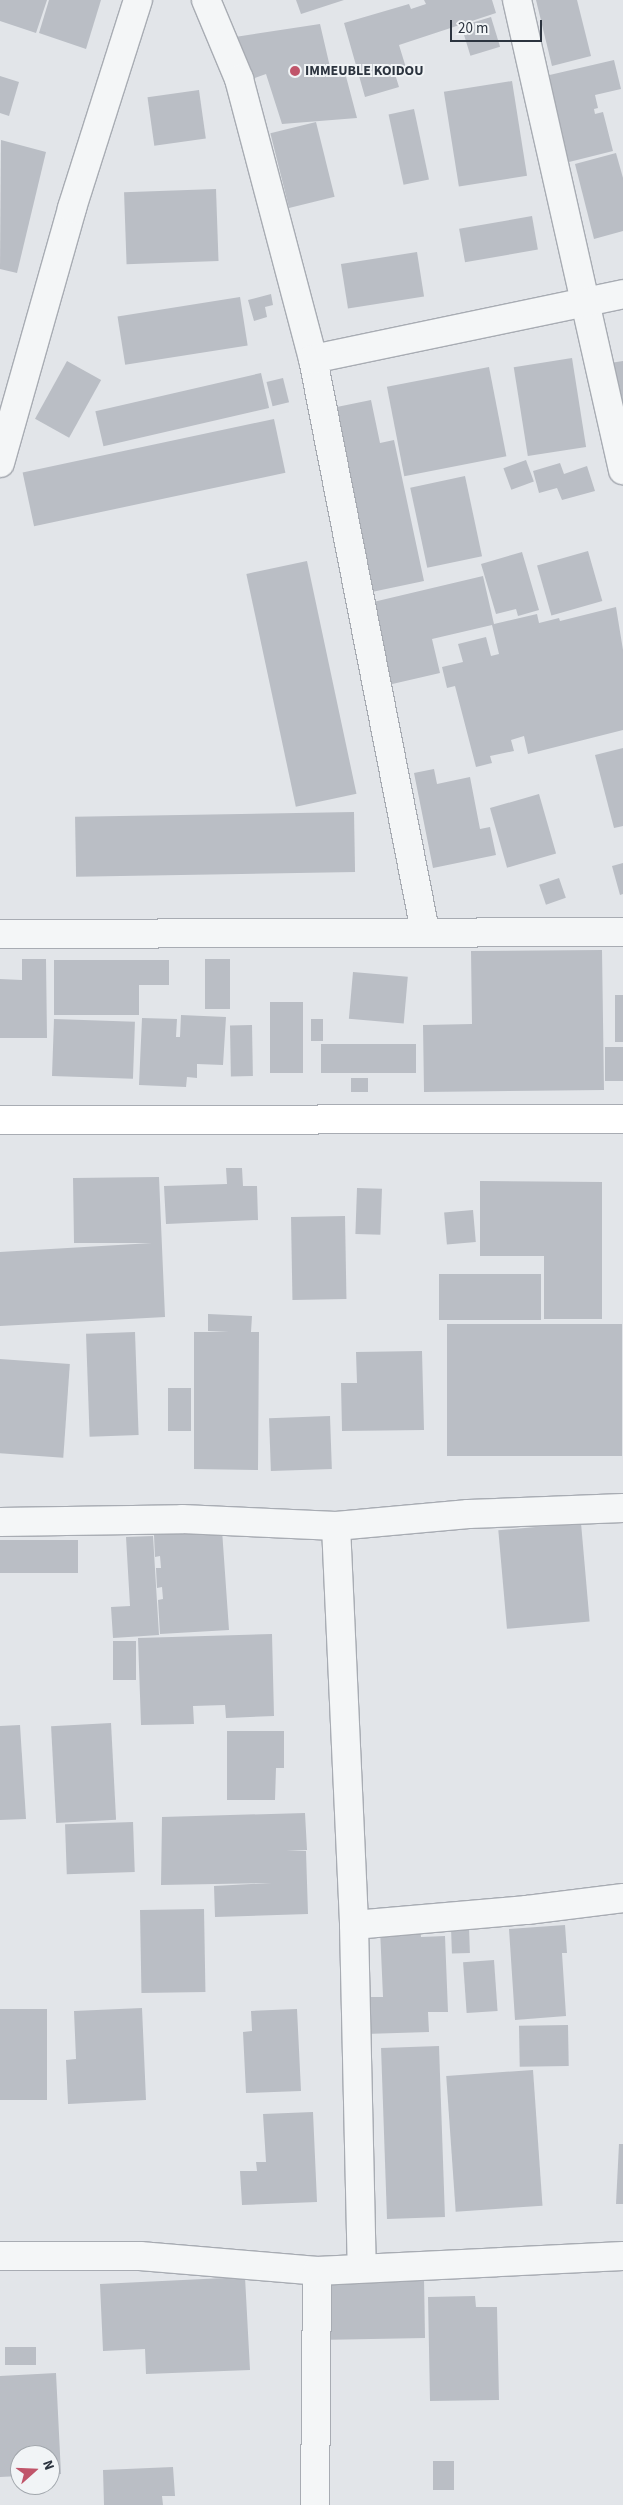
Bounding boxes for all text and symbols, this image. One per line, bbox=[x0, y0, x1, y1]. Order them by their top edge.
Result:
scale bar bbox=[453, 10, 546, 42]
text: 20 m bbox=[458, 18, 488, 39]
place label: IMMEUBLE KOIDOU bbox=[305, 63, 424, 79]
marker: IMMEUBLE KOIDOU bbox=[289, 65, 301, 77]
north arrow bbox=[10, 2445, 60, 2495]
text: N bbox=[37, 2457, 59, 2473]

